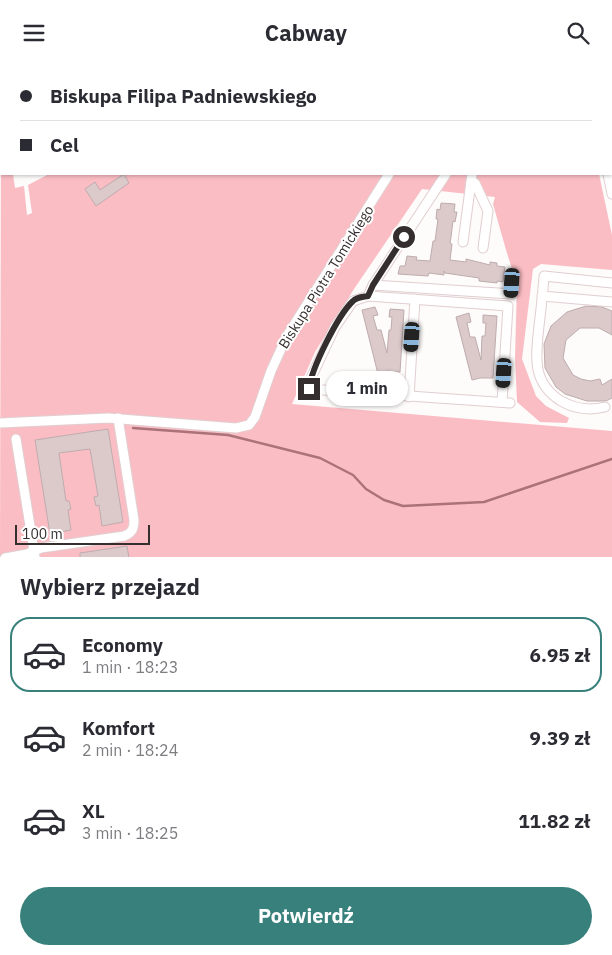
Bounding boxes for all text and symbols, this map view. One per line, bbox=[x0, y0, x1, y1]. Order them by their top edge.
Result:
text: Cabway bbox=[265, 18, 347, 47]
icon: menu bbox=[20, 19, 48, 47]
icon: search bbox=[564, 19, 592, 47]
text: Biskupa Filipa Padniewskiego bbox=[50, 84, 317, 108]
text: Cel bbox=[50, 133, 79, 157]
street label: Biskupa Piotra Tomickiego bbox=[274, 202, 378, 352]
route start bbox=[393, 226, 415, 248]
car bbox=[503, 268, 520, 298]
car bbox=[403, 322, 420, 352]
car bbox=[495, 358, 512, 388]
callout: 1 min bbox=[326, 371, 409, 407]
route end bbox=[298, 378, 320, 400]
text: 1 min bbox=[346, 378, 388, 398]
scale bar bbox=[15, 523, 150, 546]
text: 100 m bbox=[22, 525, 63, 543]
text: Wybierz przejazd bbox=[20, 572, 200, 601]
icon: car bbox=[22, 632, 67, 677]
text: Economy bbox=[82, 633, 163, 657]
text: 6.95 zł bbox=[530, 643, 590, 667]
text: 1 min · 18:23 bbox=[82, 657, 178, 677]
icon: car bbox=[22, 715, 67, 760]
text: Komfort bbox=[82, 716, 155, 740]
text: 9.39 zł bbox=[530, 726, 590, 750]
text: 2 min · 18:24 bbox=[82, 740, 178, 760]
icon: car bbox=[22, 798, 67, 843]
text: XL bbox=[82, 799, 105, 823]
text: 11.82 zł bbox=[518, 809, 590, 833]
text: 3 min · 18:25 bbox=[82, 823, 178, 843]
button: Potwierdź bbox=[20, 887, 592, 945]

